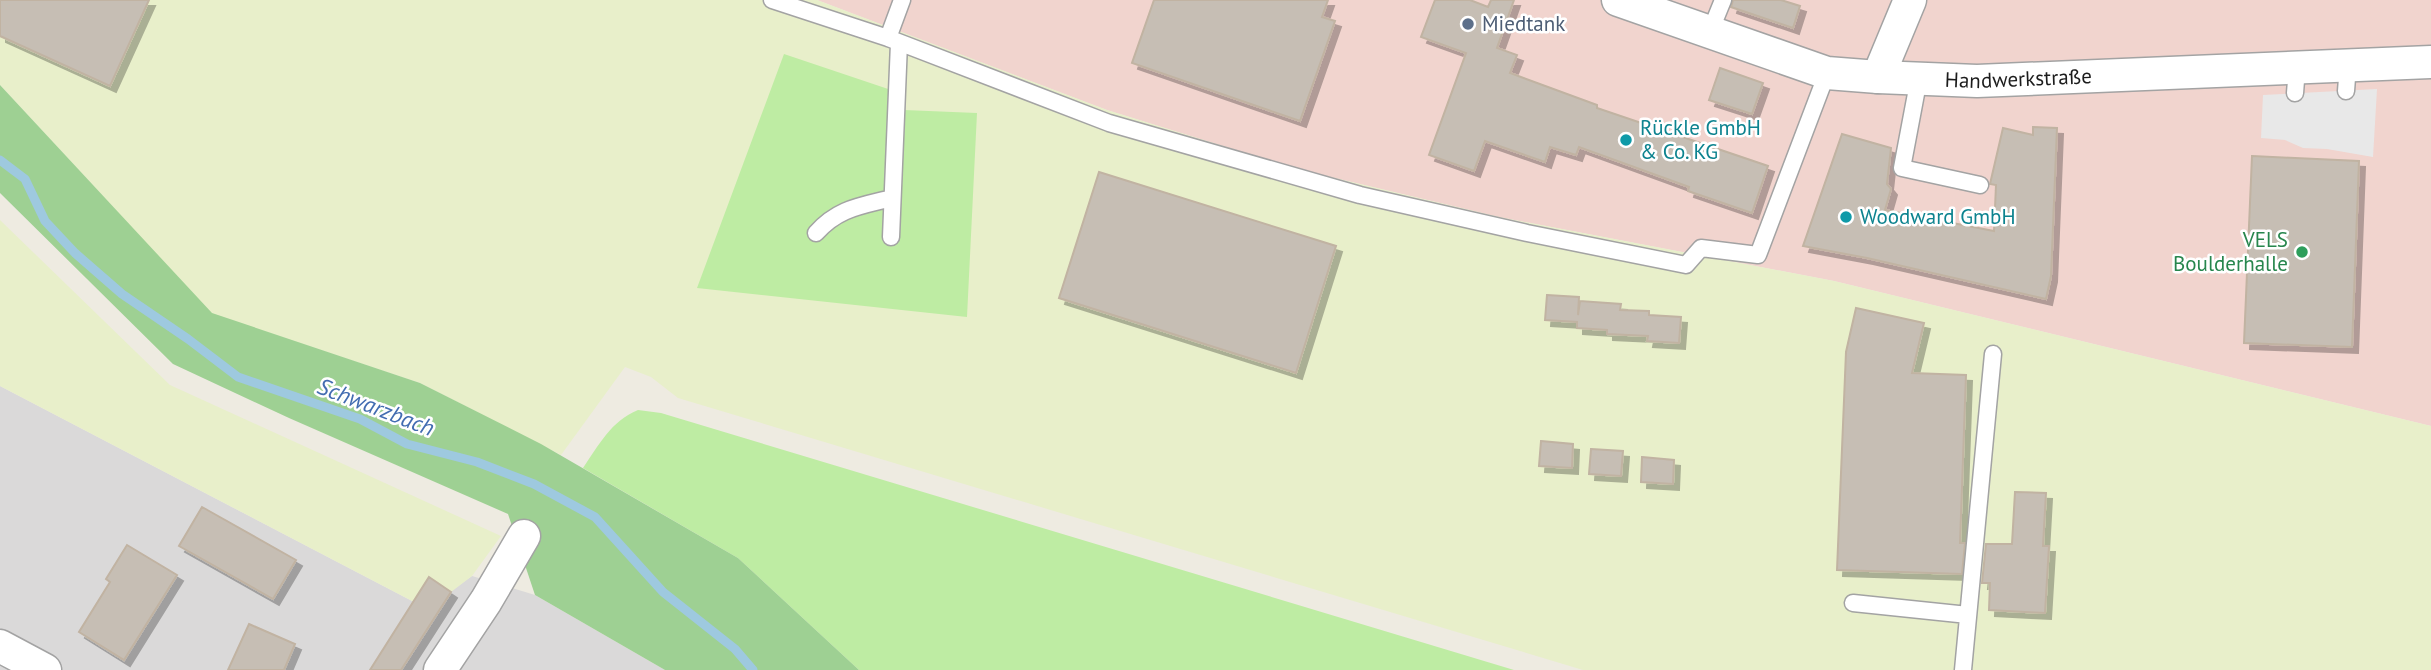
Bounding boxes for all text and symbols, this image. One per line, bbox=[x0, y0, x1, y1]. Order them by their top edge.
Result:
place label: Miedtank bbox=[1482, 10, 1565, 37]
marker: Miedtank bbox=[1460, 16, 1476, 32]
street label: Handwerkstraße bbox=[1944, 62, 2092, 94]
place label: Rückle GmbH & Co. KG bbox=[1640, 114, 1761, 165]
marker: Rückle GmbH & Co. KG bbox=[1618, 132, 1634, 148]
place label: Woodward GmbH bbox=[1860, 203, 2016, 230]
marker: Woodward GmbH bbox=[1838, 209, 1854, 225]
place label: VELS Boulderhalle bbox=[2173, 226, 2288, 277]
marker: VELS Boulderhalle bbox=[2294, 244, 2310, 260]
water label: Schwarzbach bbox=[314, 371, 439, 442]

